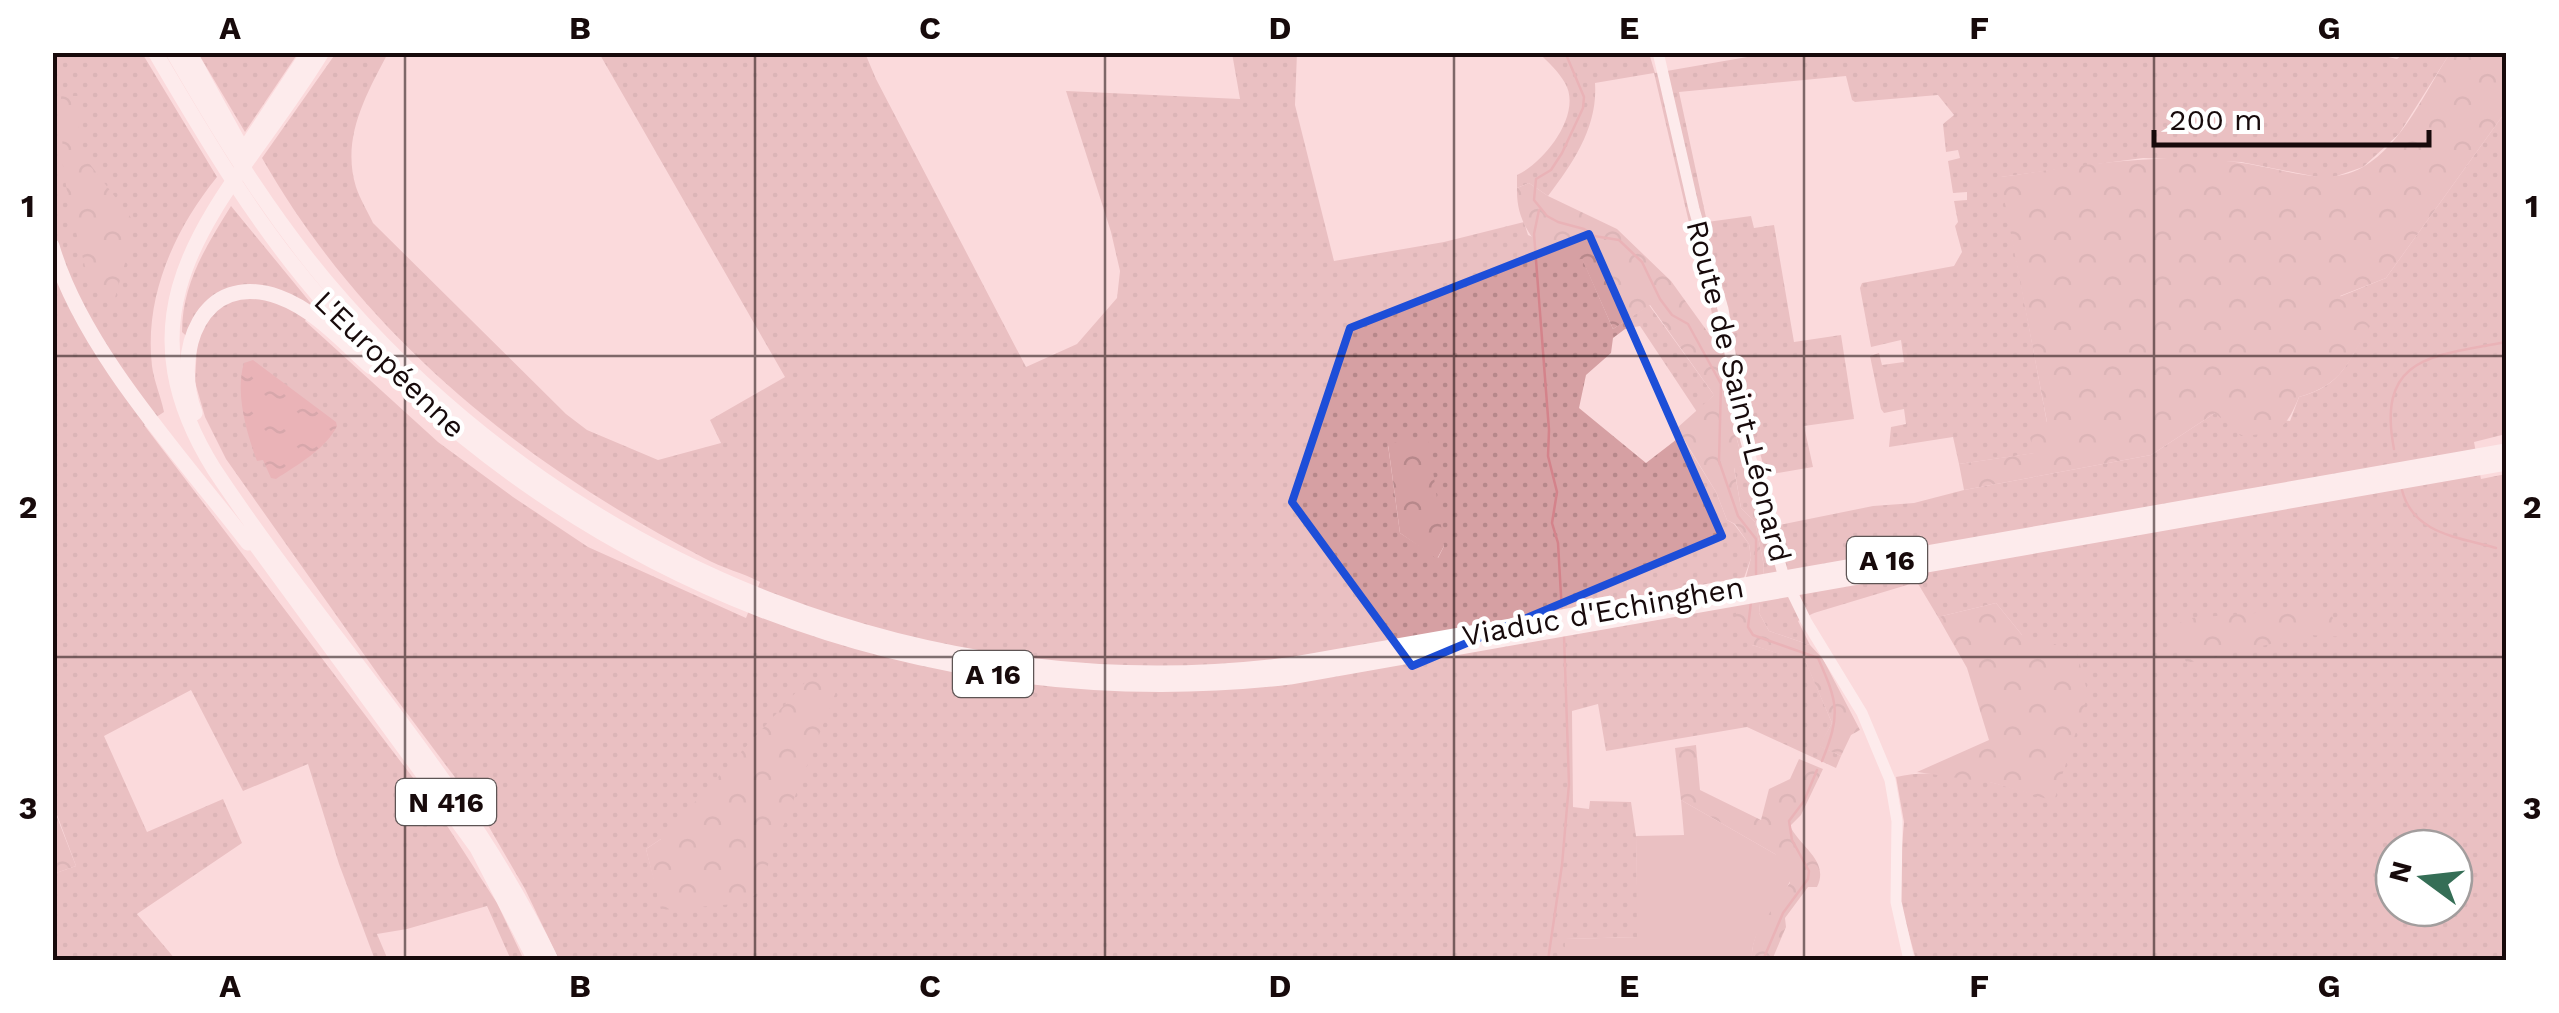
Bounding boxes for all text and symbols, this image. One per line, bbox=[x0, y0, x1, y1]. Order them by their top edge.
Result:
text: A bbox=[219, 9, 241, 47]
text: B bbox=[569, 9, 591, 47]
text: C bbox=[919, 9, 941, 47]
text: D bbox=[1269, 9, 1291, 47]
text: E bbox=[1619, 9, 1639, 47]
text: F bbox=[1969, 9, 1989, 47]
text: G bbox=[2317, 9, 2341, 47]
scale bar bbox=[2154, 85, 2429, 147]
text: 200 m bbox=[2169, 102, 2263, 137]
text: 1 bbox=[21, 187, 35, 225]
text: 1 bbox=[2525, 187, 2539, 225]
street label: Route de Saint-Léonard bbox=[1680, 216, 1798, 566]
street label: L'Européenne bbox=[307, 283, 473, 445]
text: 2 bbox=[18, 488, 38, 526]
text: 2 bbox=[2522, 488, 2542, 526]
road number: A 16 bbox=[1847, 537, 1927, 583]
street label: Viaduc d'Echinghen bbox=[1459, 569, 1747, 653]
road number: A 16 bbox=[953, 651, 1033, 697]
road number: N 416 bbox=[396, 779, 496, 825]
text: 3 bbox=[19, 789, 37, 827]
text: 3 bbox=[2523, 789, 2541, 827]
north arrow bbox=[2374, 828, 2474, 928]
text: N bbox=[2382, 857, 2419, 886]
text: A bbox=[219, 967, 241, 1005]
text: B bbox=[569, 967, 591, 1005]
text: C bbox=[919, 967, 941, 1005]
text: D bbox=[1269, 967, 1291, 1005]
text: E bbox=[1619, 967, 1639, 1005]
text: F bbox=[1969, 967, 1989, 1005]
text: G bbox=[2317, 967, 2341, 1005]

